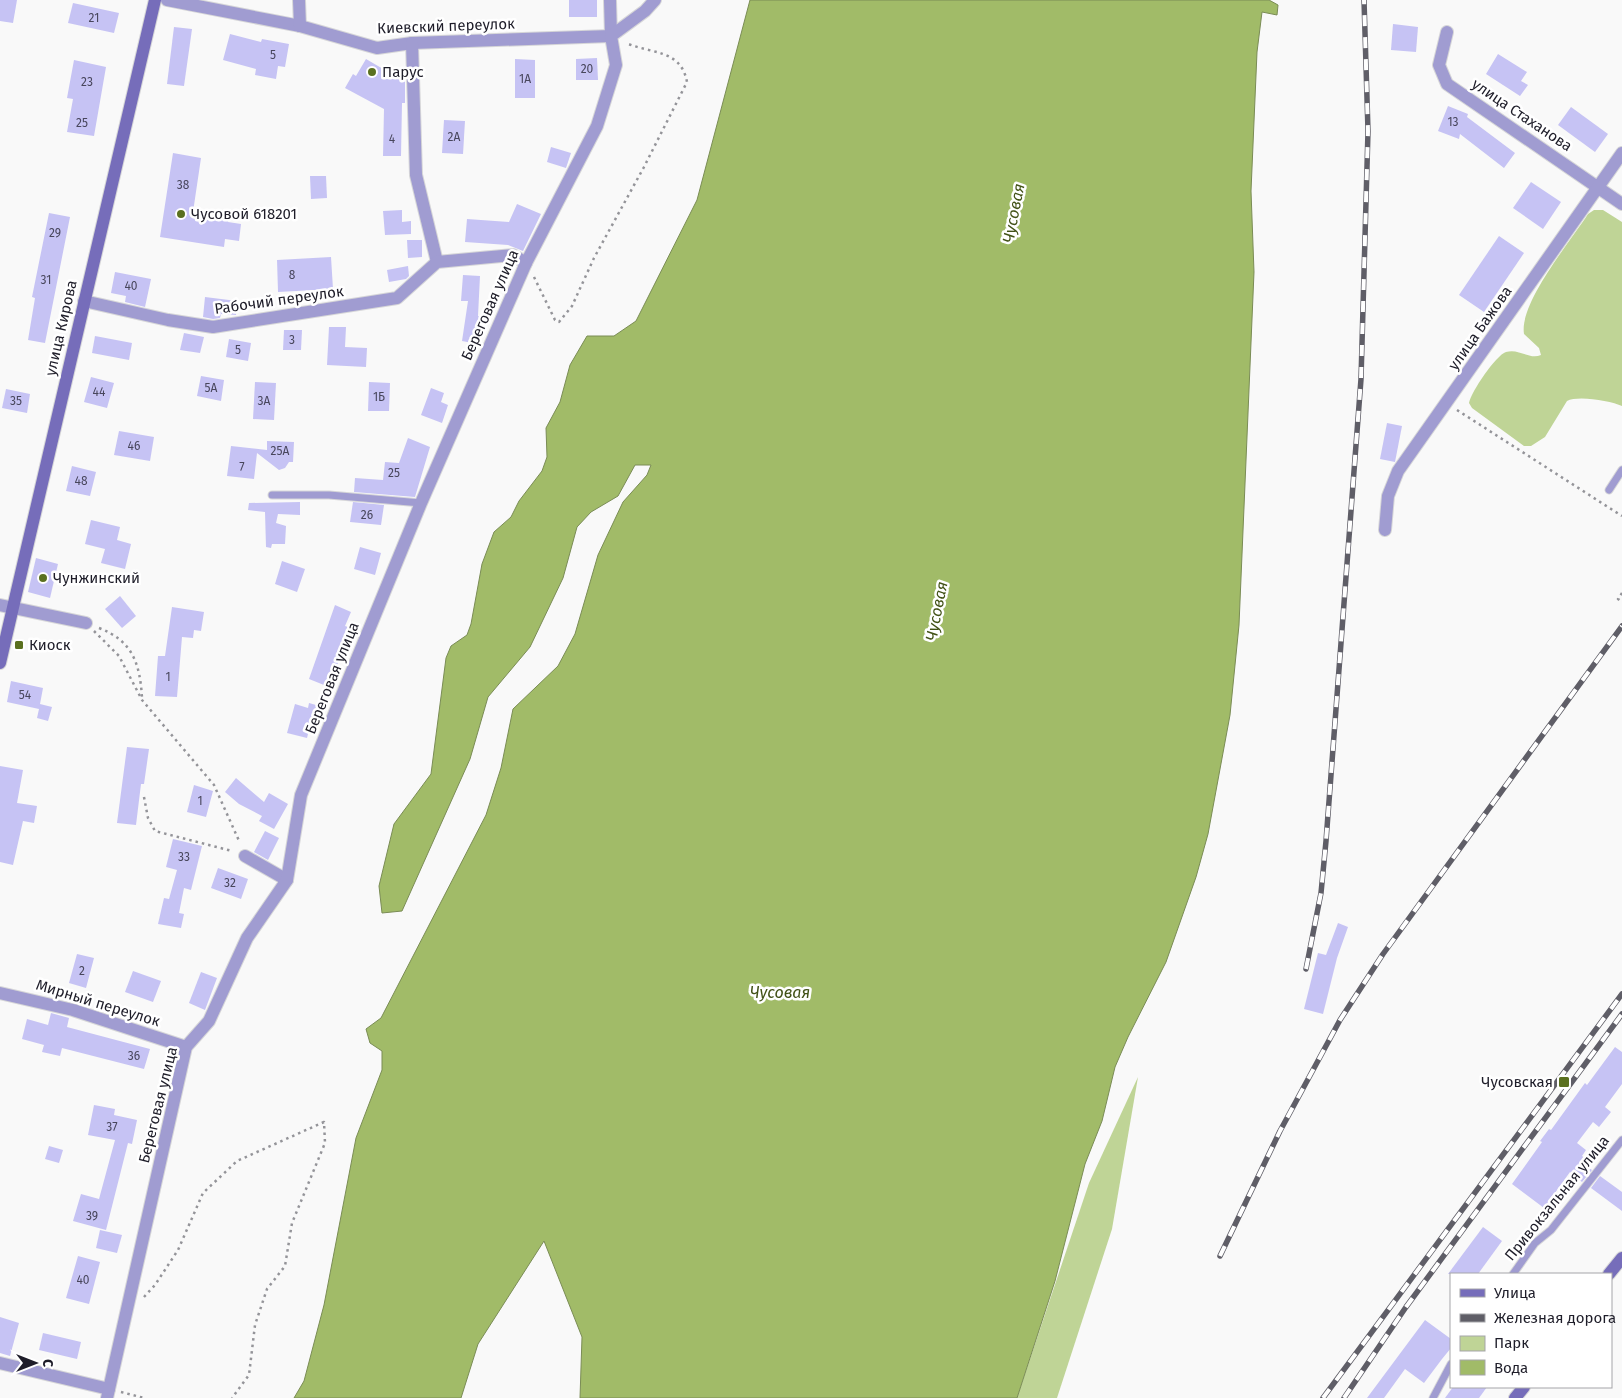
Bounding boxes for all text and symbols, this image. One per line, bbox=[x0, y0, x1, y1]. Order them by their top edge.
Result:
house number: 21 bbox=[89, 11, 99, 25]
street label: Киевский переулок bbox=[377, 15, 515, 37]
house number: 5 bbox=[270, 48, 276, 62]
house number: 20 bbox=[581, 62, 594, 76]
place label: Парус bbox=[382, 63, 424, 81]
marker: Парус bbox=[366, 66, 378, 78]
house number: 1А bbox=[519, 72, 531, 86]
house number: 23 bbox=[81, 75, 93, 89]
street label: улица Стаханова bbox=[1468, 75, 1576, 155]
house number: 13 bbox=[1447, 115, 1459, 129]
house number: 25 bbox=[76, 116, 88, 130]
house number: 2А bbox=[448, 130, 461, 144]
house number: 4 bbox=[389, 132, 396, 146]
house number: 38 bbox=[177, 178, 190, 192]
water label: Чусовая bbox=[998, 182, 1029, 244]
place label: Чусовой 618201 bbox=[191, 205, 297, 223]
marker: Чусовой 618201 bbox=[175, 208, 187, 220]
house number: 29 bbox=[49, 226, 61, 240]
street label: Береговая улица bbox=[458, 247, 522, 363]
house number: 8 bbox=[289, 268, 296, 282]
house number: 31 bbox=[41, 273, 51, 287]
street label: улица Кирова bbox=[41, 278, 81, 378]
house number: 40 bbox=[124, 279, 138, 293]
street label: Рабочий переулок bbox=[213, 282, 345, 318]
street label: улица Бажова bbox=[1444, 282, 1516, 374]
house number: 3 bbox=[289, 333, 295, 347]
house number: 5 bbox=[235, 343, 241, 357]
house number: 5А bbox=[205, 381, 218, 395]
house number: 44 bbox=[93, 385, 106, 399]
house number: 1Б bbox=[373, 390, 385, 404]
house number: 35 bbox=[10, 394, 22, 408]
house number: 3А bbox=[258, 394, 271, 408]
house number: 46 bbox=[128, 439, 140, 453]
house number: 25А bbox=[271, 444, 290, 458]
house number: 7 bbox=[239, 460, 245, 474]
house number: 25 bbox=[388, 466, 400, 480]
house number: 48 bbox=[75, 474, 88, 488]
house number: 26 bbox=[361, 508, 373, 522]
place label: Чунжинский bbox=[53, 569, 140, 587]
marker: Чунжинский bbox=[37, 572, 49, 584]
water label: Чусовая bbox=[921, 580, 952, 642]
street label: Береговая улица bbox=[301, 619, 363, 737]
place label: Киоск bbox=[29, 636, 71, 654]
marker: Киоск bbox=[13, 639, 25, 651]
house number: 1 bbox=[165, 670, 171, 684]
house number: 54 bbox=[19, 688, 32, 702]
house number: 1 bbox=[197, 794, 203, 808]
house number: 33 bbox=[178, 850, 190, 864]
house number: 32 bbox=[224, 876, 236, 890]
house number: 2 bbox=[79, 964, 85, 978]
street label: Мирный переулок bbox=[34, 976, 162, 1031]
water label: Чусовая bbox=[750, 983, 810, 1002]
street label: Береговая улица bbox=[135, 1045, 181, 1165]
house number: 36 bbox=[128, 1049, 140, 1063]
place label: Чусовская bbox=[1481, 1073, 1553, 1091]
marker: Чусовская bbox=[1557, 1075, 1571, 1089]
house number: 37 bbox=[106, 1120, 118, 1134]
street label: Привокзальная улица bbox=[1501, 1132, 1613, 1264]
house number: 39 bbox=[86, 1209, 98, 1223]
house number: 40 bbox=[76, 1273, 90, 1287]
legend bbox=[1450, 1273, 1612, 1388]
text: Улица bbox=[1494, 1284, 1536, 1302]
text: Железная дорога bbox=[1494, 1309, 1616, 1327]
text: Парк bbox=[1494, 1334, 1529, 1352]
north arrow bbox=[10, 1338, 60, 1388]
text: С bbox=[39, 1359, 56, 1367]
text: Вода bbox=[1494, 1359, 1528, 1377]

